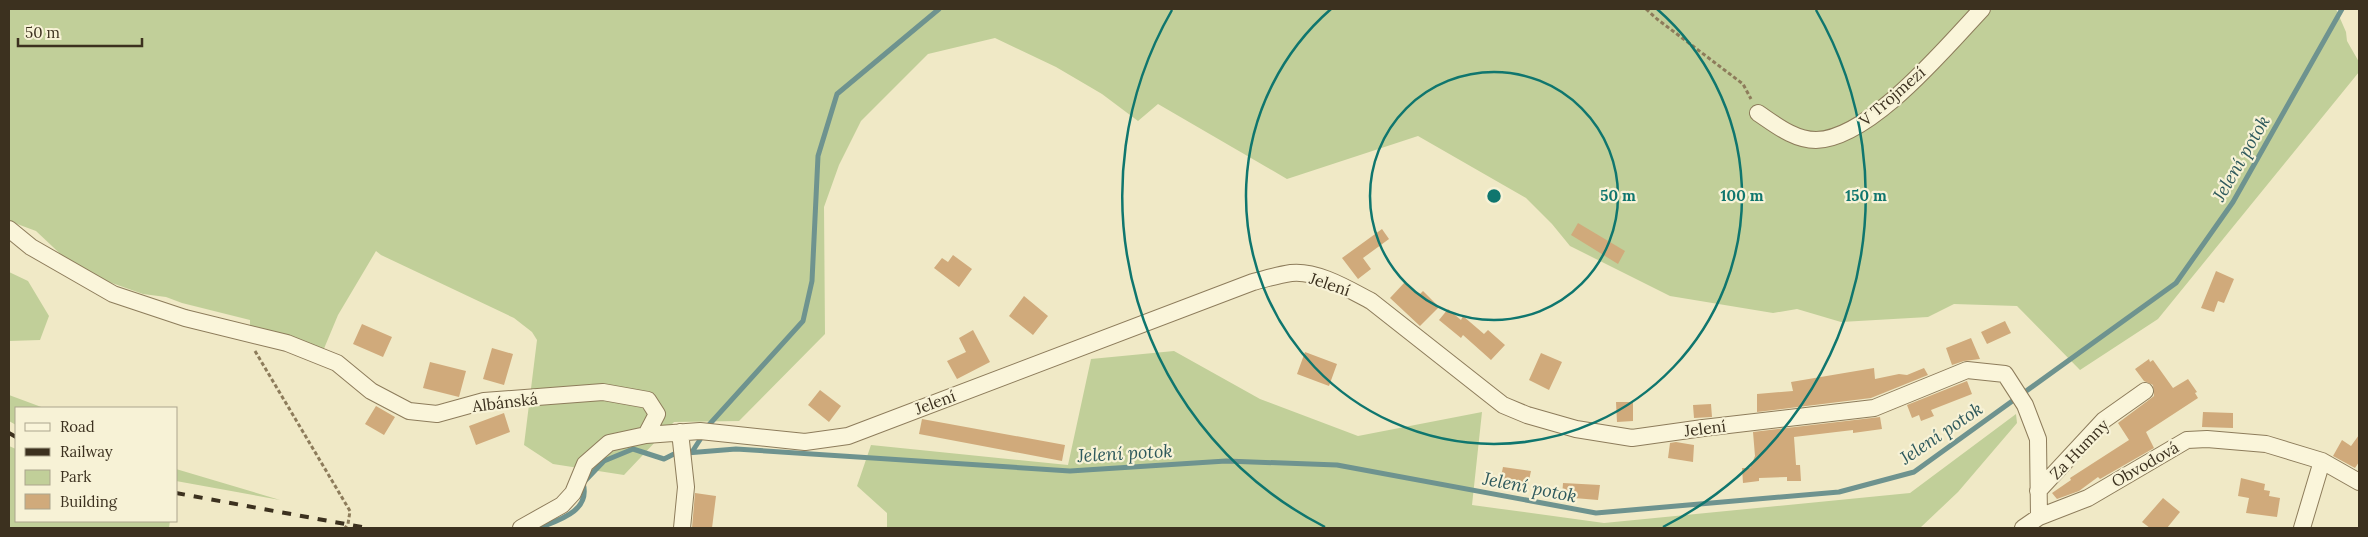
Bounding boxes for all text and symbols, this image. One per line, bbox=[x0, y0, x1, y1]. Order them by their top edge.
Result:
scale bar bbox=[18, 15, 141, 47]
text: 50 m bbox=[25, 23, 60, 42]
street label: V Trojmezí bbox=[1854, 62, 1929, 131]
water label: Jelení potok bbox=[2207, 111, 2275, 206]
text: 50 m bbox=[1600, 186, 1636, 205]
text: 100 m bbox=[1721, 186, 1764, 205]
text: 150 m bbox=[1845, 186, 1887, 205]
centre of rings bbox=[1485, 187, 1503, 205]
street label: Jelení bbox=[1306, 267, 1353, 300]
street label: Jelení bbox=[911, 385, 958, 419]
street label: Albánská bbox=[470, 388, 539, 416]
water label: Jelení potok bbox=[1894, 397, 1987, 470]
legend bbox=[15, 407, 178, 522]
street label: Za Humny bbox=[2045, 414, 2113, 483]
street label: Jelení bbox=[1682, 416, 1727, 441]
text: Road bbox=[60, 417, 95, 436]
street label: Obvodová bbox=[2108, 437, 2182, 491]
water label: Jelení potok bbox=[1076, 439, 1173, 467]
text: Railway bbox=[60, 442, 113, 461]
water label: Jelení potok bbox=[1480, 466, 1579, 507]
text: Park bbox=[60, 467, 91, 486]
text: Building bbox=[60, 492, 118, 511]

